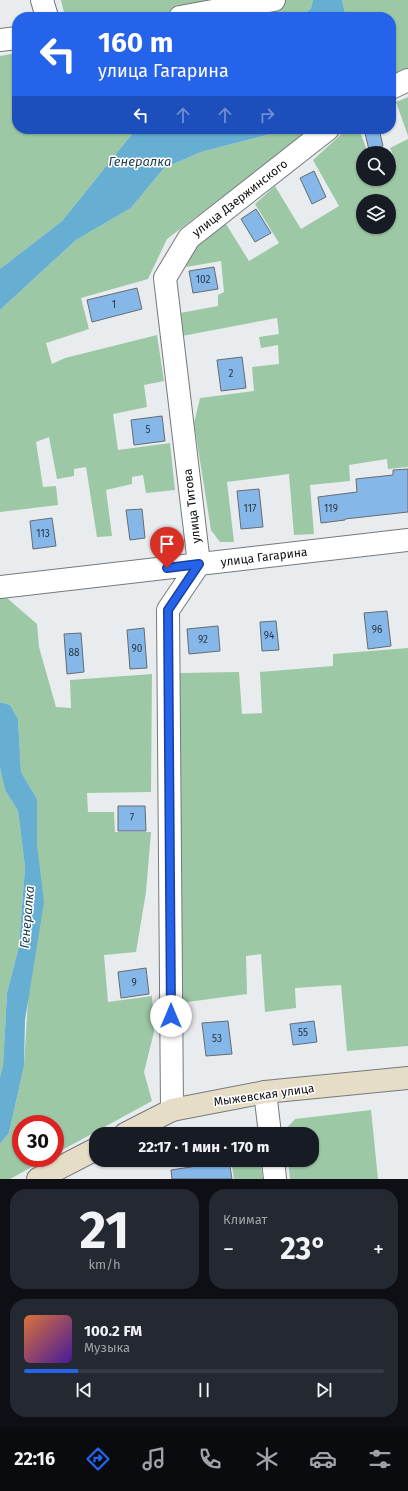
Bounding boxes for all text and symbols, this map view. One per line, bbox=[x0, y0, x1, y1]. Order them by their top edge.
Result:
text: 160 m bbox=[98, 26, 173, 59]
icon: left bbox=[32, 28, 84, 80]
text: улица Гагарина bbox=[98, 60, 229, 82]
icon: left bbox=[130, 104, 152, 126]
icon: ahead bbox=[172, 104, 194, 126]
icon: ahead bbox=[214, 104, 236, 126]
icon: right bbox=[256, 104, 278, 126]
map controls bbox=[356, 146, 396, 234]
button: search bbox=[356, 146, 396, 186]
water label: Генералка bbox=[109, 154, 171, 169]
street label: улица Дзержинского bbox=[190, 156, 290, 240]
button: layers bbox=[356, 194, 396, 234]
house number: 102 bbox=[196, 274, 210, 286]
house number: 1 bbox=[112, 299, 116, 311]
house number: 2 bbox=[229, 368, 234, 380]
house number: 5 bbox=[145, 424, 151, 436]
street label: улица Титова bbox=[180, 468, 204, 544]
house number: 117 bbox=[244, 503, 257, 515]
house number: 119 bbox=[324, 503, 338, 515]
pin bbox=[150, 527, 184, 568]
house number: 113 bbox=[36, 528, 50, 540]
icon: arrive bbox=[156, 533, 178, 555]
street label: улица Гагарина bbox=[220, 545, 308, 569]
house number: 96 bbox=[372, 624, 382, 636]
house number: 94 bbox=[264, 630, 275, 642]
house number: 92 bbox=[198, 634, 208, 646]
house number: 90 bbox=[132, 643, 143, 655]
house number: 88 bbox=[68, 647, 80, 659]
house number: 7 bbox=[130, 812, 135, 824]
water label: Генералка bbox=[17, 885, 37, 949]
house number: 9 bbox=[131, 977, 137, 989]
position arrow bbox=[150, 995, 192, 1037]
house number: 55 bbox=[298, 1027, 308, 1039]
house number: 53 bbox=[212, 1033, 222, 1045]
street label: Мыжевская улица bbox=[213, 1081, 315, 1109]
speed limit sign: 30 bbox=[12, 1115, 64, 1167]
text: 22:17 · 1 мин · 170 m bbox=[138, 1138, 270, 1156]
text: 21 bbox=[80, 1199, 129, 1262]
text: Климат bbox=[223, 1212, 267, 1227]
text: 23° bbox=[280, 1231, 327, 1267]
text: − bbox=[223, 1236, 234, 1263]
text: + bbox=[373, 1236, 384, 1263]
text: km/h bbox=[88, 1257, 121, 1272]
text: 100.2 FM bbox=[84, 1322, 142, 1340]
text: Музыка bbox=[84, 1340, 130, 1355]
icon: previous bbox=[73, 1379, 95, 1401]
icon: pause bbox=[193, 1379, 215, 1401]
icon: next bbox=[313, 1379, 335, 1401]
icon: directions bbox=[84, 1445, 112, 1473]
icon: music bbox=[140, 1445, 168, 1473]
icon: phone bbox=[196, 1445, 224, 1473]
icon: climate bbox=[253, 1445, 281, 1473]
icon: car bbox=[309, 1445, 337, 1473]
icon: filters bbox=[366, 1445, 394, 1473]
text: 22:16 bbox=[14, 1448, 55, 1470]

